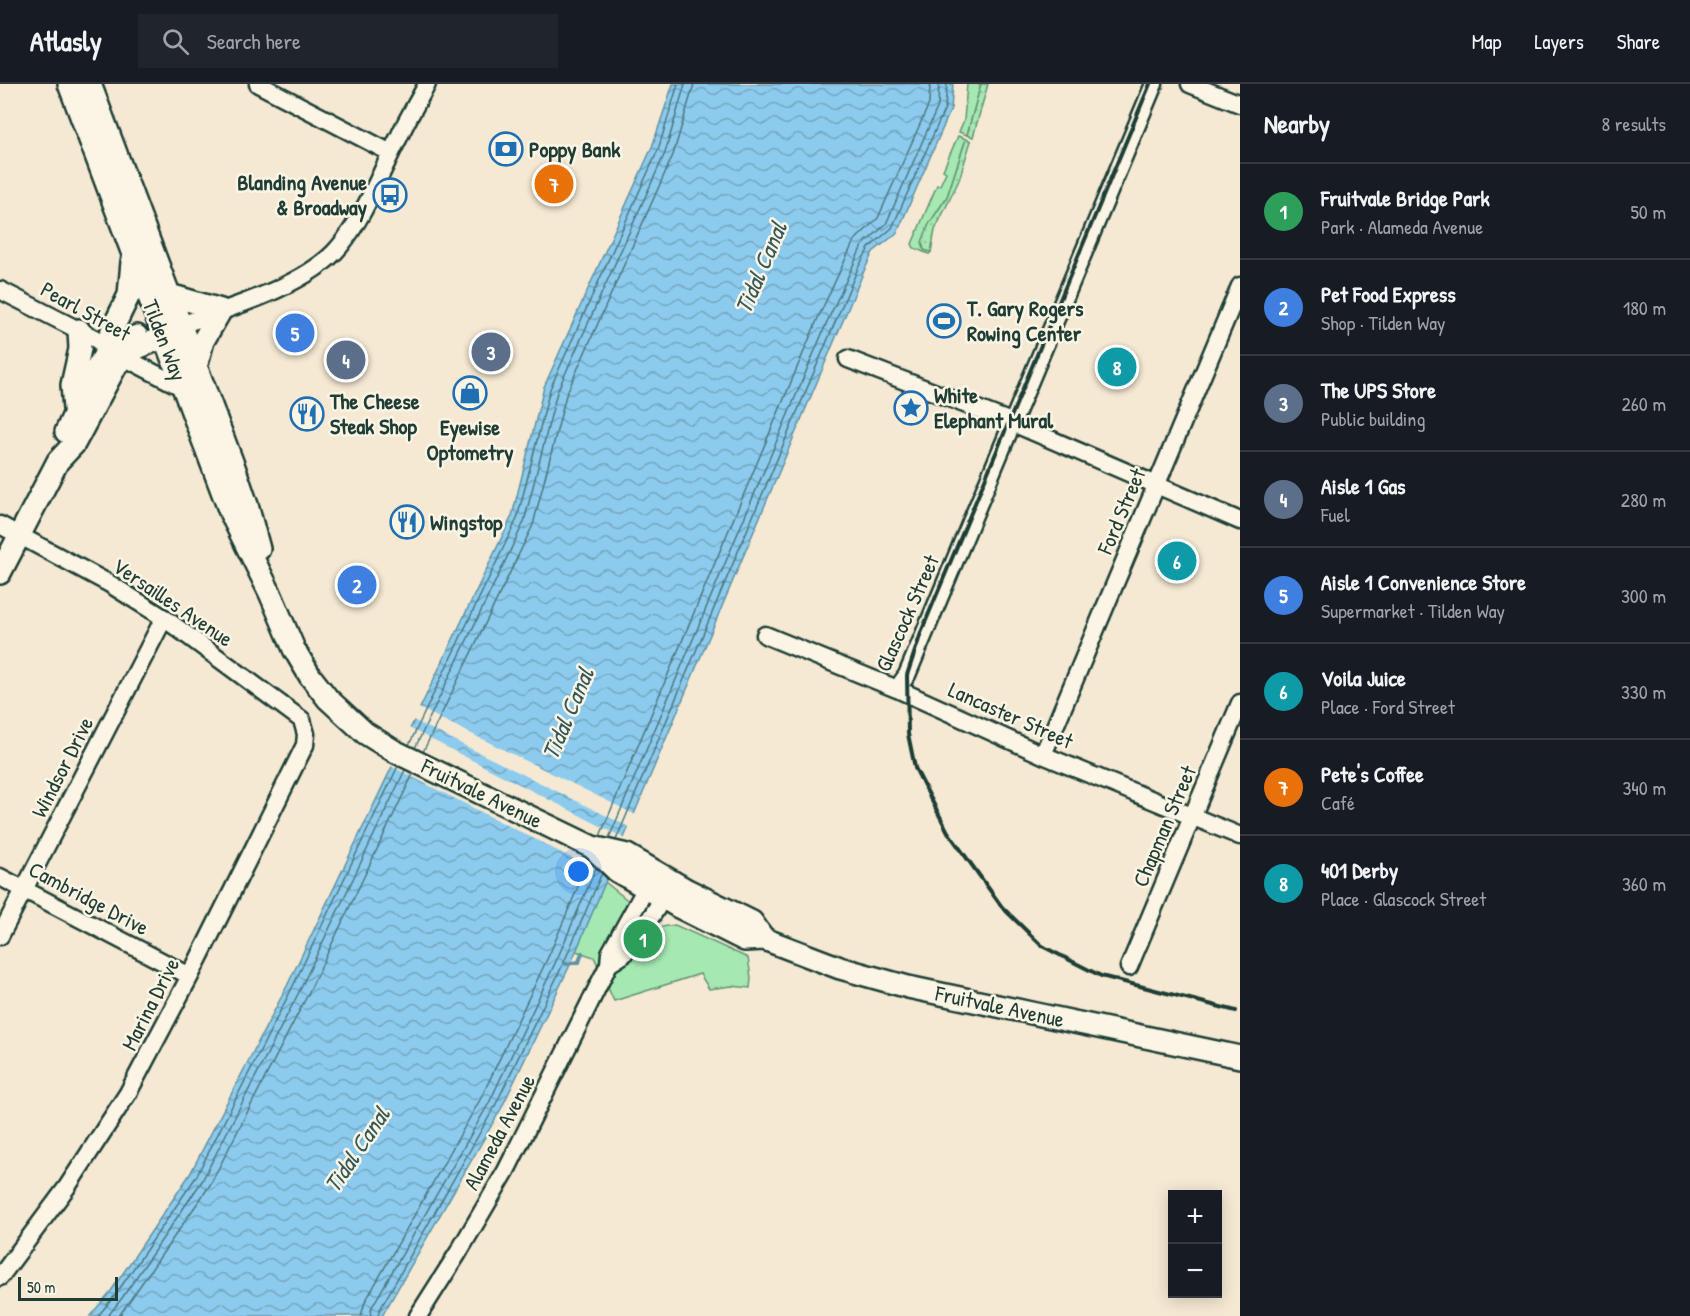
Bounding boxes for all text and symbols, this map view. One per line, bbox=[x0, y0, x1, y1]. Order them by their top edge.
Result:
search box bbox=[138, 14, 558, 68]
text: Atlasly bbox=[30, 22, 102, 60]
icon: search bbox=[159, 25, 192, 58]
text: Search here bbox=[207, 26, 301, 56]
text: Map bbox=[1472, 27, 1501, 56]
text: Layers bbox=[1534, 27, 1584, 56]
text: Share bbox=[1617, 27, 1660, 56]
text: Nearby bbox=[1264, 106, 1330, 141]
text: 8 results bbox=[1601, 110, 1666, 137]
bank icon: Poppy Bank bbox=[488, 131, 524, 167]
place label: Poppy Bank bbox=[529, 134, 621, 165]
pin: 7 bbox=[534, 162, 574, 206]
place label: Blanding Avenue & Broadway bbox=[237, 167, 368, 223]
bus stop icon: Blanding Avenue & Broadway bbox=[372, 177, 408, 213]
text: Fruitvale Bridge Park bbox=[1321, 183, 1490, 213]
text: 1 bbox=[1280, 198, 1287, 225]
text: 50 m bbox=[1630, 198, 1666, 225]
text: Park · Alameda Avenue bbox=[1321, 213, 1483, 240]
water label: Tidal Canal bbox=[727, 215, 794, 318]
street label: Pearl Street bbox=[36, 274, 137, 348]
text: Pet Food Express bbox=[1321, 279, 1456, 309]
place label: T. Gary Rogers Rowing Center bbox=[966, 293, 1084, 349]
text: 2 bbox=[1279, 294, 1288, 321]
text: 180 m bbox=[1623, 294, 1666, 321]
street label: Tilden Way bbox=[136, 295, 194, 385]
sports icon: T. Gary Rogers Rowing Center bbox=[926, 303, 962, 339]
text: Shop · Tilden Way bbox=[1321, 309, 1446, 336]
pin: 5 bbox=[276, 310, 314, 356]
pin: 3 bbox=[472, 330, 510, 374]
pin: 4 bbox=[326, 338, 366, 382]
pin: 8 bbox=[1098, 344, 1136, 390]
shop icon: Eyewise Optometry bbox=[452, 375, 488, 411]
text: The UPS Store bbox=[1321, 375, 1436, 405]
place label: White Elephant Mural bbox=[934, 380, 1054, 436]
place label: The Cheese Steak Shop bbox=[329, 386, 420, 442]
place icon: White Elephant Mural bbox=[893, 390, 929, 426]
text: 3 bbox=[1279, 390, 1288, 417]
text: 260 m bbox=[1622, 390, 1666, 417]
restaurant icon: The Cheese Steak Shop bbox=[289, 396, 325, 432]
text: Public building bbox=[1321, 405, 1425, 432]
place label: Eyewise Optometry bbox=[426, 412, 514, 468]
street label: Ford Street bbox=[1089, 463, 1153, 559]
text: Aisle 1 Gas bbox=[1321, 471, 1406, 501]
text: 4 bbox=[1280, 486, 1287, 513]
text: 280 m bbox=[1621, 486, 1666, 513]
text: Fuel bbox=[1321, 501, 1350, 528]
restaurant icon: Wingstop bbox=[389, 504, 425, 540]
place label: Wingstop bbox=[430, 507, 503, 538]
pin: 6 bbox=[1158, 538, 1196, 584]
street label: Glascock Street bbox=[868, 549, 946, 676]
street label: Versailles Avenue bbox=[107, 551, 239, 653]
pin: 2 bbox=[338, 562, 376, 608]
text: Aisle 1 Convenience Store bbox=[1321, 567, 1526, 597]
text: 5 bbox=[1279, 582, 1288, 609]
text: 300 m bbox=[1621, 582, 1666, 609]
text: Supermarket · Tilden Way bbox=[1321, 597, 1505, 624]
water label: Tidal Canal bbox=[534, 661, 601, 764]
text: Voila Juice bbox=[1321, 663, 1406, 693]
street label: Lancaster Street bbox=[944, 674, 1078, 756]
text: 6 bbox=[1280, 678, 1287, 705]
text: 330 m bbox=[1621, 678, 1666, 705]
text: Place · Ford Street bbox=[1321, 693, 1455, 720]
street label: Windsor Drive bbox=[24, 711, 100, 822]
street label: Fruitvale Avenue bbox=[416, 750, 548, 835]
text: Pete's Coffee bbox=[1321, 759, 1424, 789]
street label: Chapman Street bbox=[1125, 760, 1203, 891]
text: 7 bbox=[1279, 774, 1288, 801]
text: 340 m bbox=[1622, 774, 1666, 801]
text: Café bbox=[1321, 789, 1355, 816]
street label: Cambridge Drive bbox=[24, 854, 154, 942]
text: 401 Derby bbox=[1321, 855, 1398, 885]
your location bbox=[564, 857, 593, 886]
text: 8 bbox=[1279, 870, 1288, 897]
text: 360 m bbox=[1622, 870, 1666, 897]
text: Place · Glascock Street bbox=[1321, 885, 1486, 912]
pin: 1 bbox=[624, 916, 662, 962]
street label: Marina Drive bbox=[114, 952, 186, 1055]
street label: Fruitvale Avenue bbox=[932, 978, 1067, 1034]
street label: Alameda Avenue bbox=[456, 1069, 542, 1195]
water label: Tidal Canal bbox=[316, 1099, 397, 1198]
map controls bbox=[1168, 1190, 1222, 1298]
button: + bbox=[1168, 1190, 1222, 1244]
button: − bbox=[1168, 1244, 1222, 1298]
scale bar bbox=[18, 1274, 118, 1302]
text: 50 m bbox=[27, 1276, 56, 1298]

